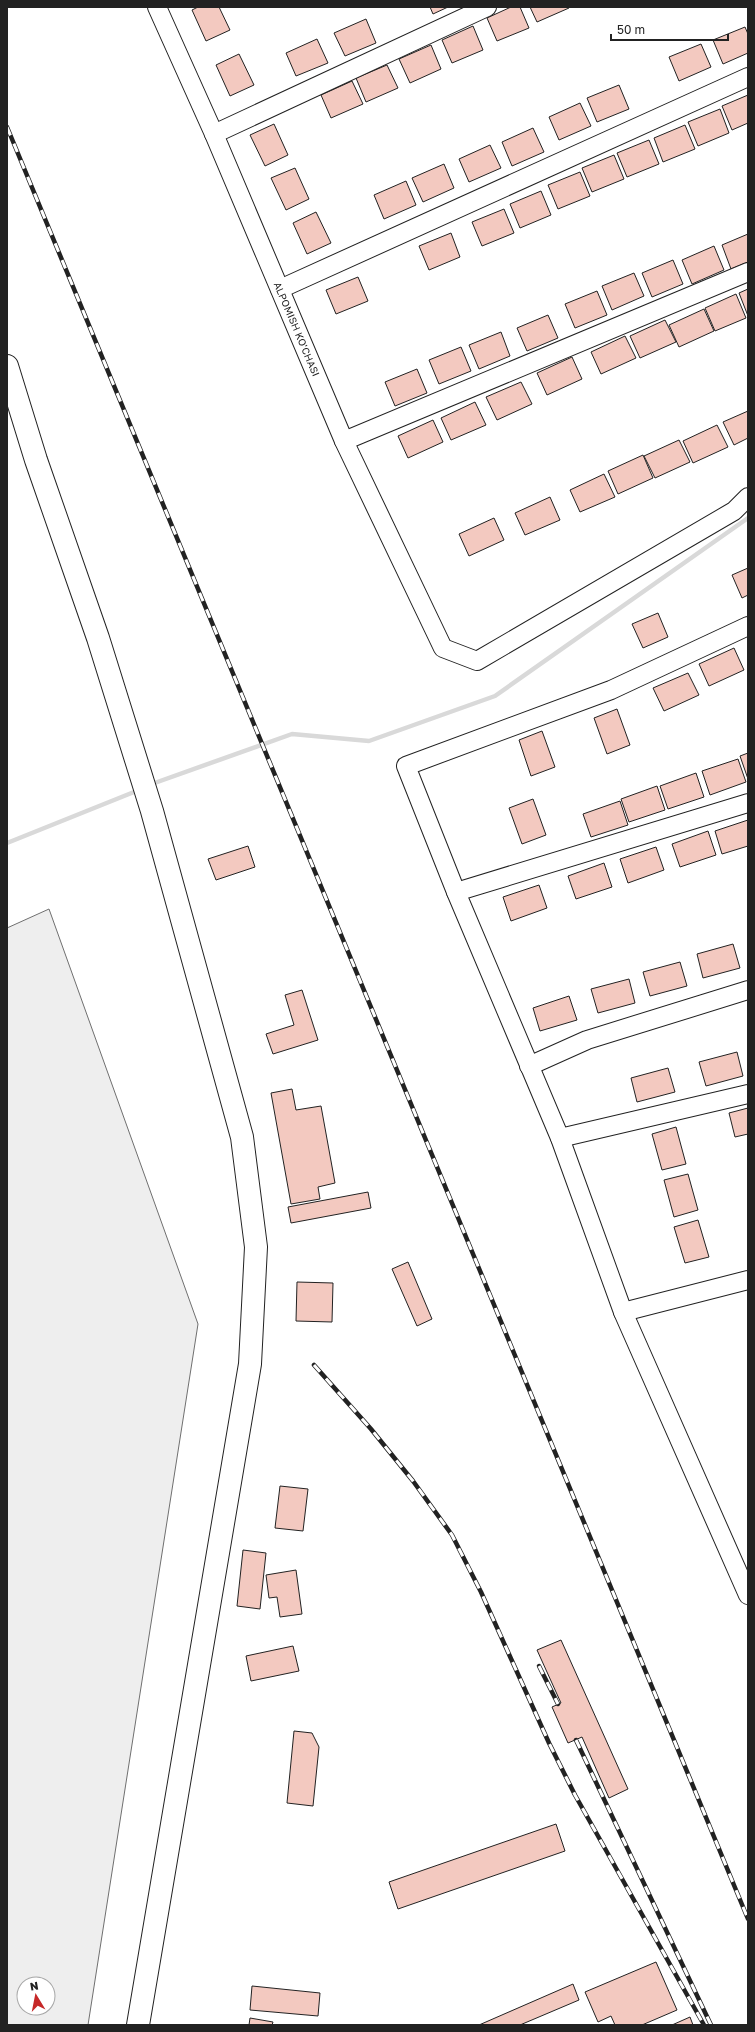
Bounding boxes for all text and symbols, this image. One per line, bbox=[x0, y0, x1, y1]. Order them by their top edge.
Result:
scale bar bbox=[611, 16, 728, 42]
text: 50 m bbox=[617, 22, 645, 37]
street label: ALPOMISH KO'CHASI bbox=[272, 280, 322, 378]
north arrow bbox=[16, 1976, 56, 2016]
text: N bbox=[29, 1979, 39, 1993]

